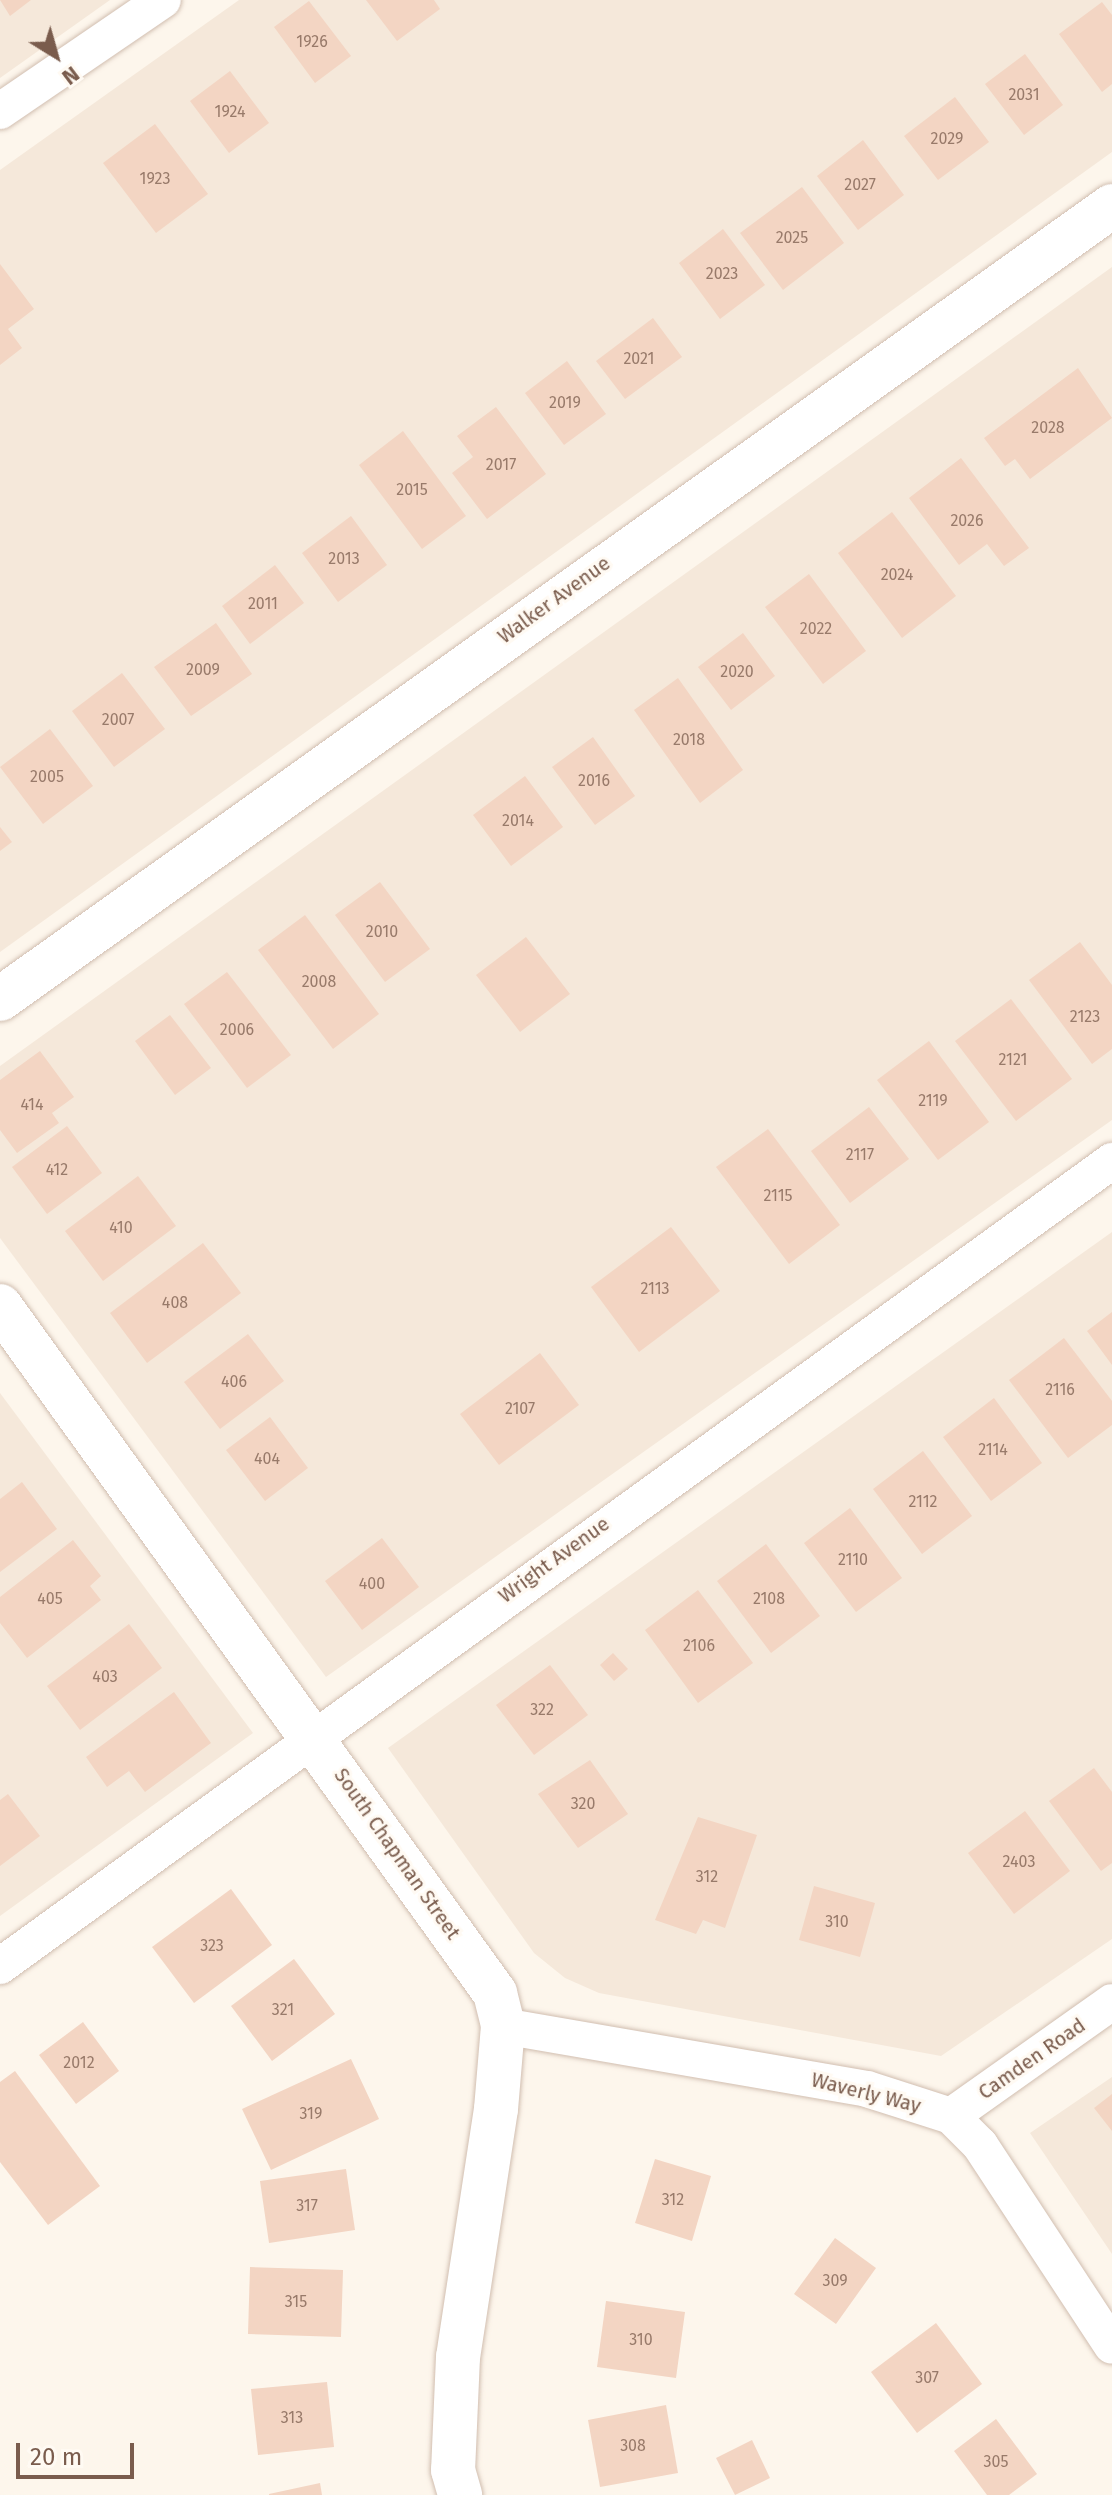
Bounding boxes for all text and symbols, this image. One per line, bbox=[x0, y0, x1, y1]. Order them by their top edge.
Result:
north arrow bbox=[16, 16, 96, 96]
house number: 1926 bbox=[296, 32, 328, 52]
text: N bbox=[57, 60, 85, 91]
house number: 2031 bbox=[1008, 85, 1040, 105]
house number: 1924 bbox=[215, 102, 245, 122]
house number: 2029 bbox=[931, 129, 963, 149]
house number: 1923 bbox=[140, 169, 170, 189]
house number: 2027 bbox=[844, 175, 876, 195]
house number: 2025 bbox=[776, 228, 808, 248]
house number: 2023 bbox=[706, 264, 738, 284]
house number: 2021 bbox=[623, 349, 655, 369]
house number: 2019 bbox=[549, 393, 581, 413]
house number: 2028 bbox=[1031, 418, 1065, 438]
house number: 2017 bbox=[486, 455, 516, 475]
house number: 2015 bbox=[396, 480, 428, 500]
house number: 2026 bbox=[950, 511, 984, 531]
house number: 2013 bbox=[328, 549, 360, 569]
street label: Walker Avenue bbox=[493, 551, 615, 649]
house number: 2024 bbox=[881, 565, 913, 585]
house number: 2011 bbox=[248, 594, 278, 614]
house number: 2022 bbox=[800, 619, 832, 639]
house number: 2009 bbox=[186, 660, 220, 680]
house number: 2020 bbox=[720, 662, 754, 682]
house number: 2007 bbox=[102, 710, 134, 730]
house number: 2018 bbox=[673, 730, 705, 750]
house number: 2005 bbox=[30, 767, 64, 787]
house number: 2016 bbox=[578, 771, 610, 791]
house number: 2014 bbox=[502, 811, 534, 831]
house number: 2010 bbox=[366, 922, 398, 942]
house number: 2008 bbox=[302, 972, 336, 992]
house number: 2123 bbox=[1070, 1007, 1100, 1027]
house number: 2006 bbox=[220, 1020, 254, 1040]
house number: 2121 bbox=[999, 1050, 1027, 1070]
house number: 2119 bbox=[918, 1091, 948, 1111]
house number: 414 bbox=[20, 1095, 44, 1115]
house number: 2117 bbox=[846, 1145, 874, 1165]
house number: 412 bbox=[46, 1160, 68, 1180]
house number: 2115 bbox=[763, 1186, 793, 1206]
house number: 410 bbox=[109, 1218, 133, 1238]
house number: 2113 bbox=[640, 1279, 670, 1299]
house number: 408 bbox=[162, 1293, 188, 1313]
house number: 406 bbox=[221, 1372, 247, 1392]
house number: 2116 bbox=[1045, 1380, 1075, 1400]
house number: 2107 bbox=[505, 1399, 535, 1419]
house number: 2114 bbox=[978, 1440, 1008, 1460]
house number: 404 bbox=[254, 1449, 280, 1469]
house number: 2112 bbox=[908, 1492, 938, 1512]
street label: Wright Avenue bbox=[494, 1512, 614, 1608]
house number: 2110 bbox=[838, 1550, 868, 1570]
house number: 400 bbox=[359, 1574, 385, 1594]
house number: 405 bbox=[37, 1589, 63, 1609]
house number: 2108 bbox=[753, 1589, 785, 1609]
house number: 2106 bbox=[683, 1636, 715, 1656]
house number: 403 bbox=[92, 1667, 118, 1687]
house number: 322 bbox=[530, 1700, 554, 1720]
street label: South Chapman Street bbox=[329, 1764, 465, 1944]
house number: 320 bbox=[571, 1794, 595, 1814]
house number: 2403 bbox=[1003, 1852, 1035, 1872]
house number: 312 bbox=[696, 1867, 718, 1887]
house number: 310 bbox=[825, 1912, 849, 1932]
house number: 323 bbox=[200, 1936, 224, 1956]
house number: 321 bbox=[272, 2000, 294, 2020]
street label: Camden Road bbox=[974, 2013, 1090, 2105]
house number: 2012 bbox=[63, 2053, 95, 2073]
street label: Waverly Way bbox=[809, 2068, 923, 2118]
house number: 319 bbox=[300, 2104, 322, 2124]
house number: 312 bbox=[662, 2190, 684, 2210]
house number: 317 bbox=[296, 2196, 318, 2216]
house number: 309 bbox=[822, 2271, 848, 2291]
house number: 315 bbox=[285, 2292, 307, 2312]
house number: 310 bbox=[629, 2330, 653, 2350]
house number: 307 bbox=[915, 2368, 939, 2388]
house number: 313 bbox=[281, 2408, 303, 2428]
scale bar bbox=[20, 2427, 138, 2477]
house number: 308 bbox=[620, 2436, 646, 2456]
text: 20 m bbox=[30, 2443, 82, 2471]
house number: 305 bbox=[984, 2452, 1008, 2472]

